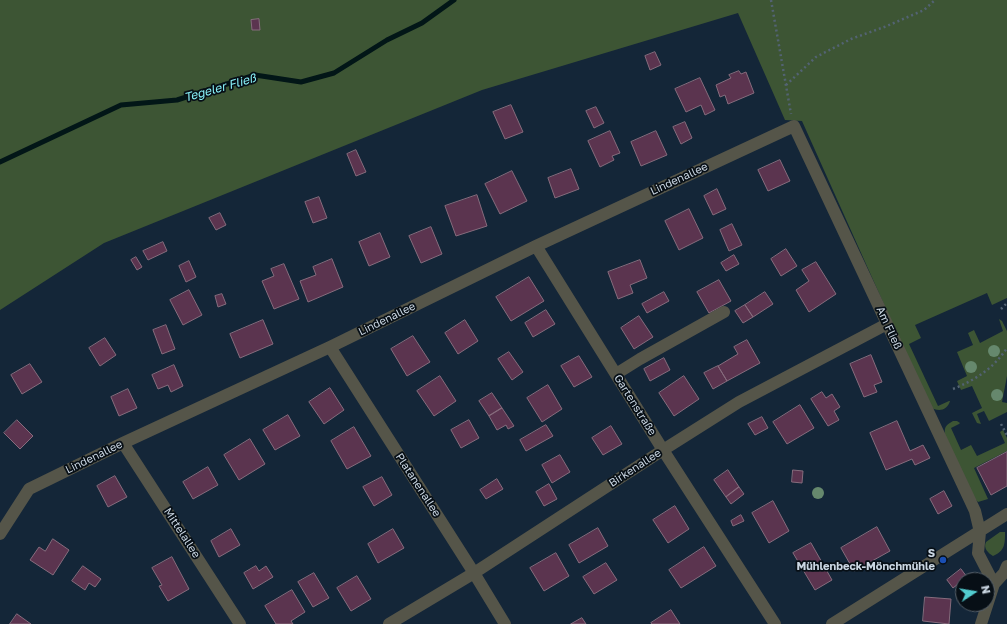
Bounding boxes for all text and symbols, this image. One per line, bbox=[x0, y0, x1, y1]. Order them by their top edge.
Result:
water label: Tegeler Fließ bbox=[182, 71, 258, 105]
street label: Lindenallee bbox=[648, 160, 710, 198]
street label: Lindenallee bbox=[356, 300, 418, 338]
street label: Am Fließ bbox=[873, 305, 905, 351]
street label: Gartenstraße bbox=[611, 372, 659, 438]
street label: Lindenallee bbox=[63, 438, 125, 476]
street label: Birkenallee bbox=[606, 446, 664, 490]
street label: Platanenallee bbox=[393, 451, 443, 519]
street label: Mittelallee bbox=[161, 506, 203, 560]
place label: S Mühlenbeck-Mönchmühle bbox=[796, 547, 935, 573]
marker: S Mühlenbeck-Mönchmühle bbox=[938, 555, 948, 565]
north arrow bbox=[955, 572, 995, 612]
text: N bbox=[979, 584, 993, 595]

